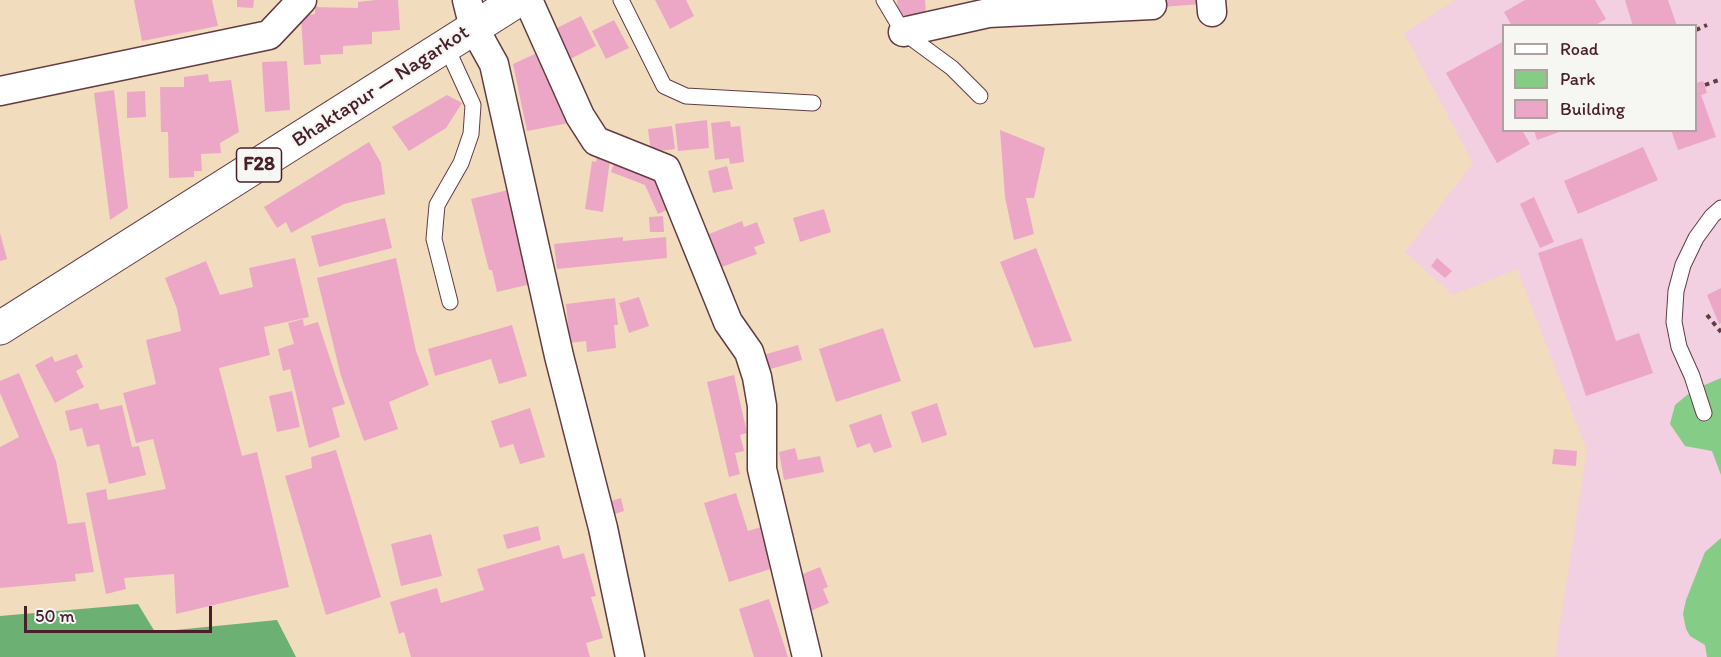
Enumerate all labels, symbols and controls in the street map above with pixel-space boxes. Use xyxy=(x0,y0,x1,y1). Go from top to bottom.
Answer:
street label: Bhaktapur — Nagarkot xyxy=(288,20,474,154)
legend xyxy=(1502,24,1697,132)
text: Road xyxy=(1560,38,1599,60)
text: Park xyxy=(1560,68,1595,90)
text: Building xyxy=(1560,98,1625,120)
road number: F28 xyxy=(236,148,282,182)
scale bar xyxy=(27,594,214,632)
text: 50 m xyxy=(35,605,75,627)

